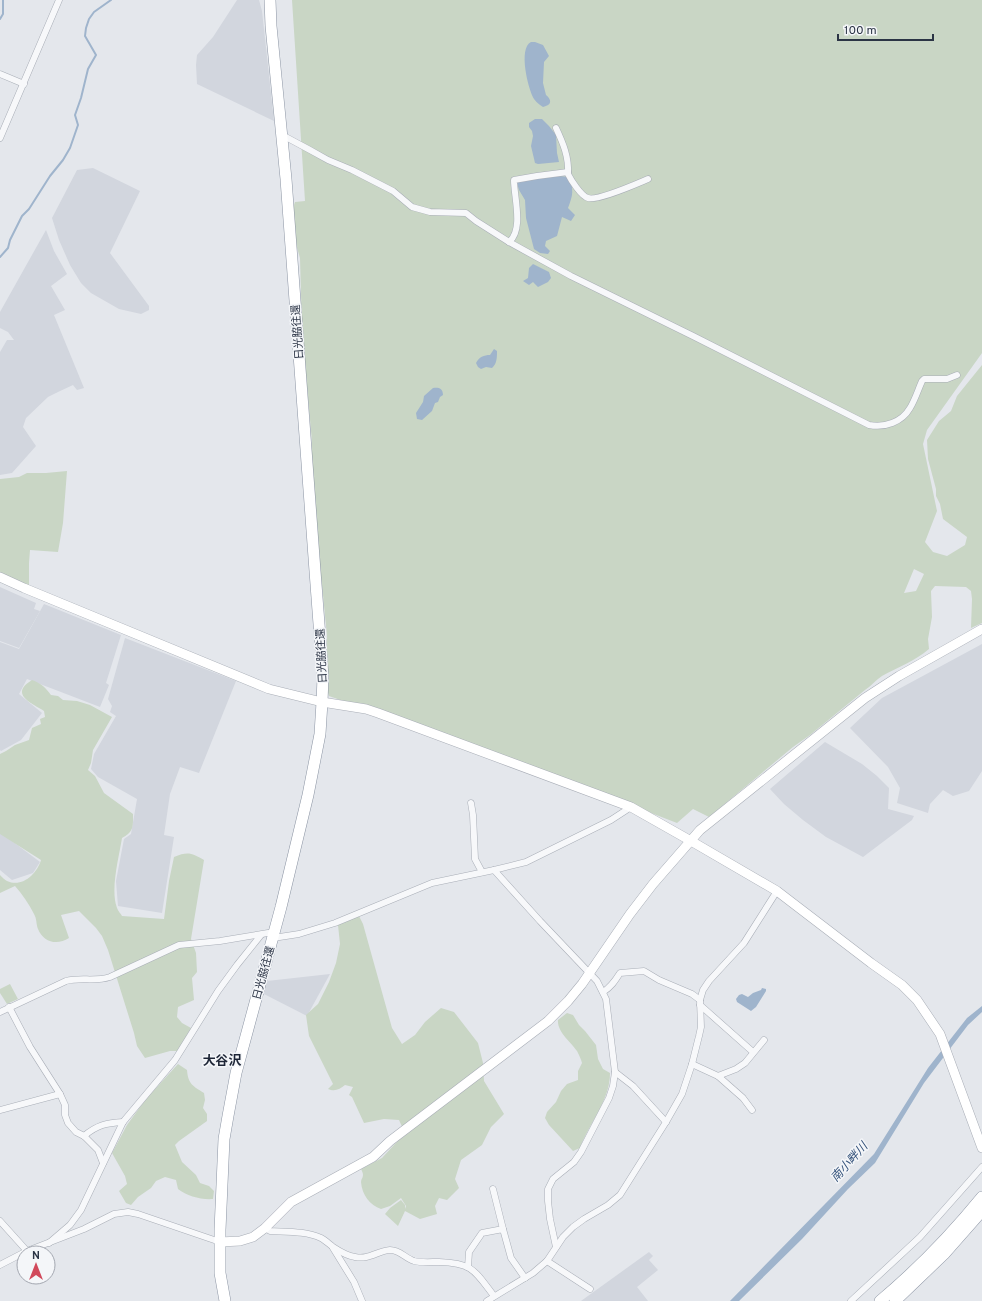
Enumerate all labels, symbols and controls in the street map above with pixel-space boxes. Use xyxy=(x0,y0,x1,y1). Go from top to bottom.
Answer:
scale bar xyxy=(838,16,933,42)
text: 100 m xyxy=(844,23,877,39)
street label: 日光脇往還 xyxy=(289,304,307,360)
street label: 日光脇往還 xyxy=(314,628,330,684)
street label: 日光脇往還 xyxy=(250,945,278,1002)
district label: 大谷沢 xyxy=(202,1053,242,1070)
water label: 南小畔川 xyxy=(828,1138,873,1186)
north arrow xyxy=(16,1245,56,1285)
text: N xyxy=(32,1249,40,1263)

